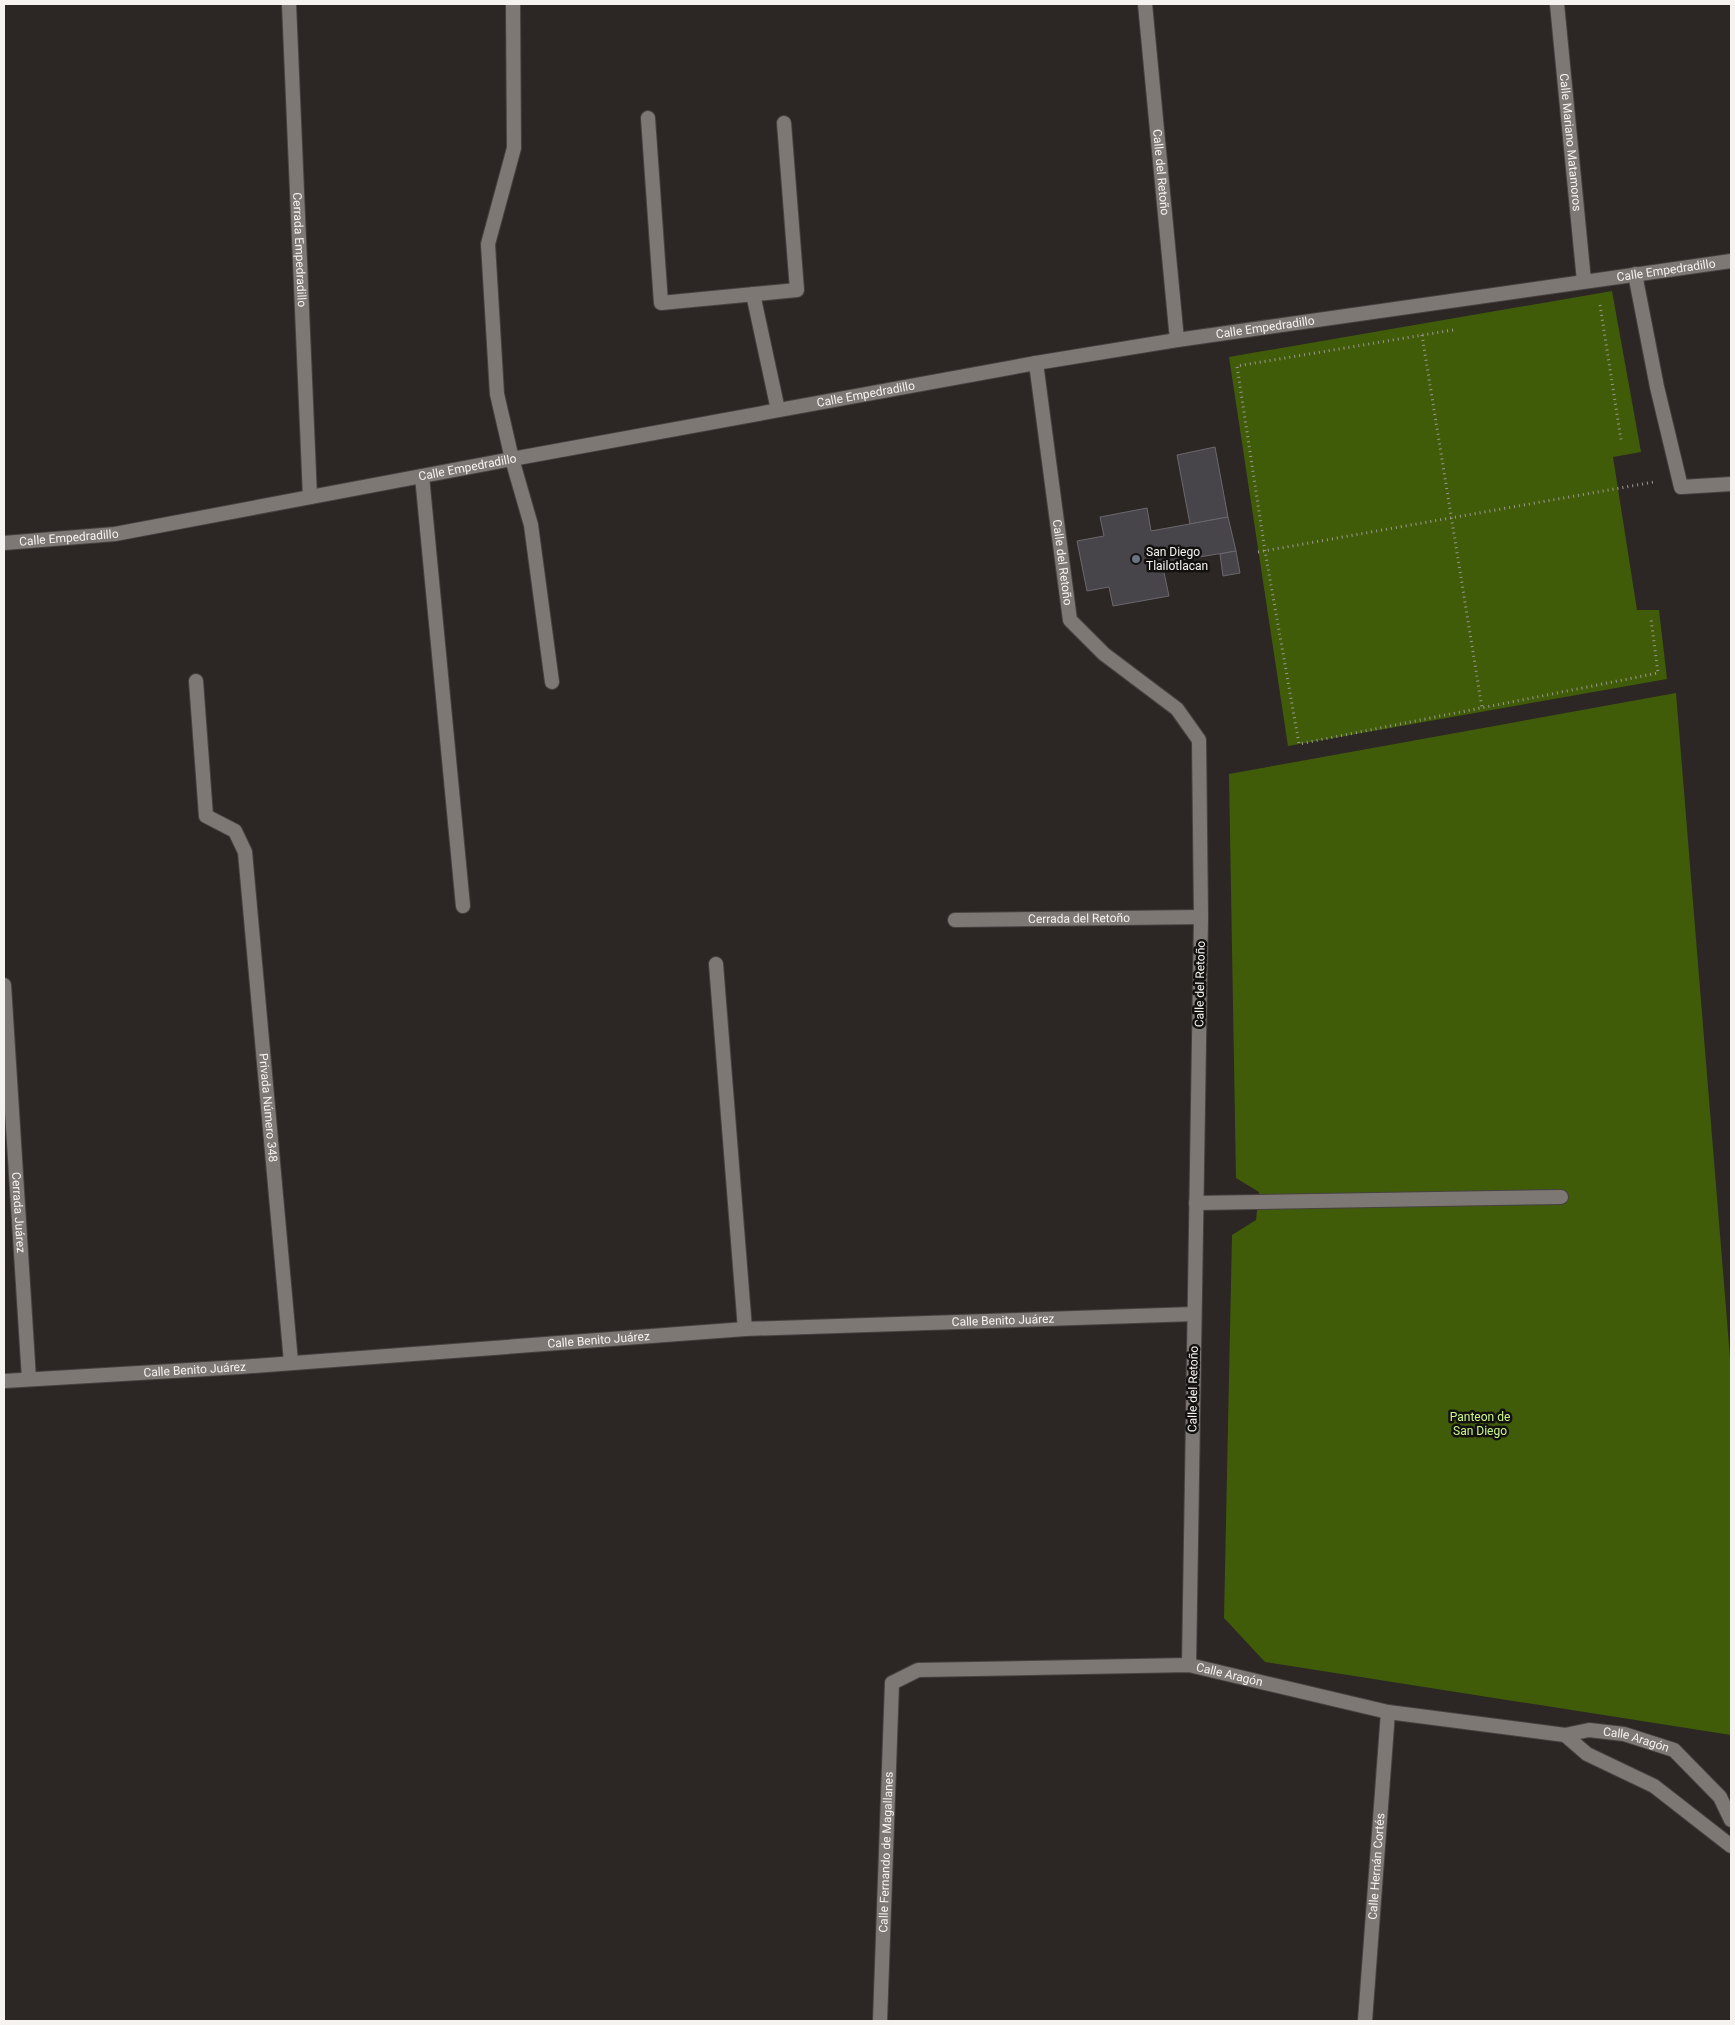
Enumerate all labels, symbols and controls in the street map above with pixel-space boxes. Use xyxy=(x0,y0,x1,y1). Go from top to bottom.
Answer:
street label: Calle Mariano Matamoros xyxy=(1557,73,1584,212)
street label: Calle del Retoño xyxy=(1150,129,1172,216)
street label: Cerrada Empedradillo xyxy=(290,192,309,308)
street label: Calle Empedradillo xyxy=(1616,256,1717,284)
street label: Calle Empedradillo xyxy=(1215,313,1316,341)
street label: Calle Empedradillo xyxy=(815,378,916,410)
street label: Calle Empedradillo xyxy=(417,451,518,484)
street label: Calle del Retoño xyxy=(1050,518,1075,606)
street label: Calle Empedradillo xyxy=(19,526,120,549)
place label: San Diego Tlailotlacan xyxy=(1146,545,1208,573)
marker: San Diego Tlailotlacan xyxy=(1130,553,1142,565)
street label: Cerrada del Retoño xyxy=(1028,911,1130,926)
street label: Calle del Retoño xyxy=(1192,941,1208,1027)
street label: Privada Número 348 xyxy=(256,1053,280,1163)
street label: Cerrada Juárez xyxy=(9,1172,28,1253)
street label: Calle Benito Juárez xyxy=(951,1312,1055,1329)
street label: Calle Benito Juárez xyxy=(547,1329,650,1351)
street label: Calle del Retoño xyxy=(1185,1346,1201,1432)
street label: Calle Benito Juárez xyxy=(143,1360,246,1380)
park label: Panteon de San Diego xyxy=(1450,1410,1510,1438)
street label: Calle Aragón xyxy=(1195,1660,1264,1689)
street label: Calle Aragón xyxy=(1602,1725,1671,1755)
street label: Calle Fernando de Magallanes xyxy=(876,1771,896,1933)
street label: Calle Hernán Cortés xyxy=(1366,1813,1387,1920)

